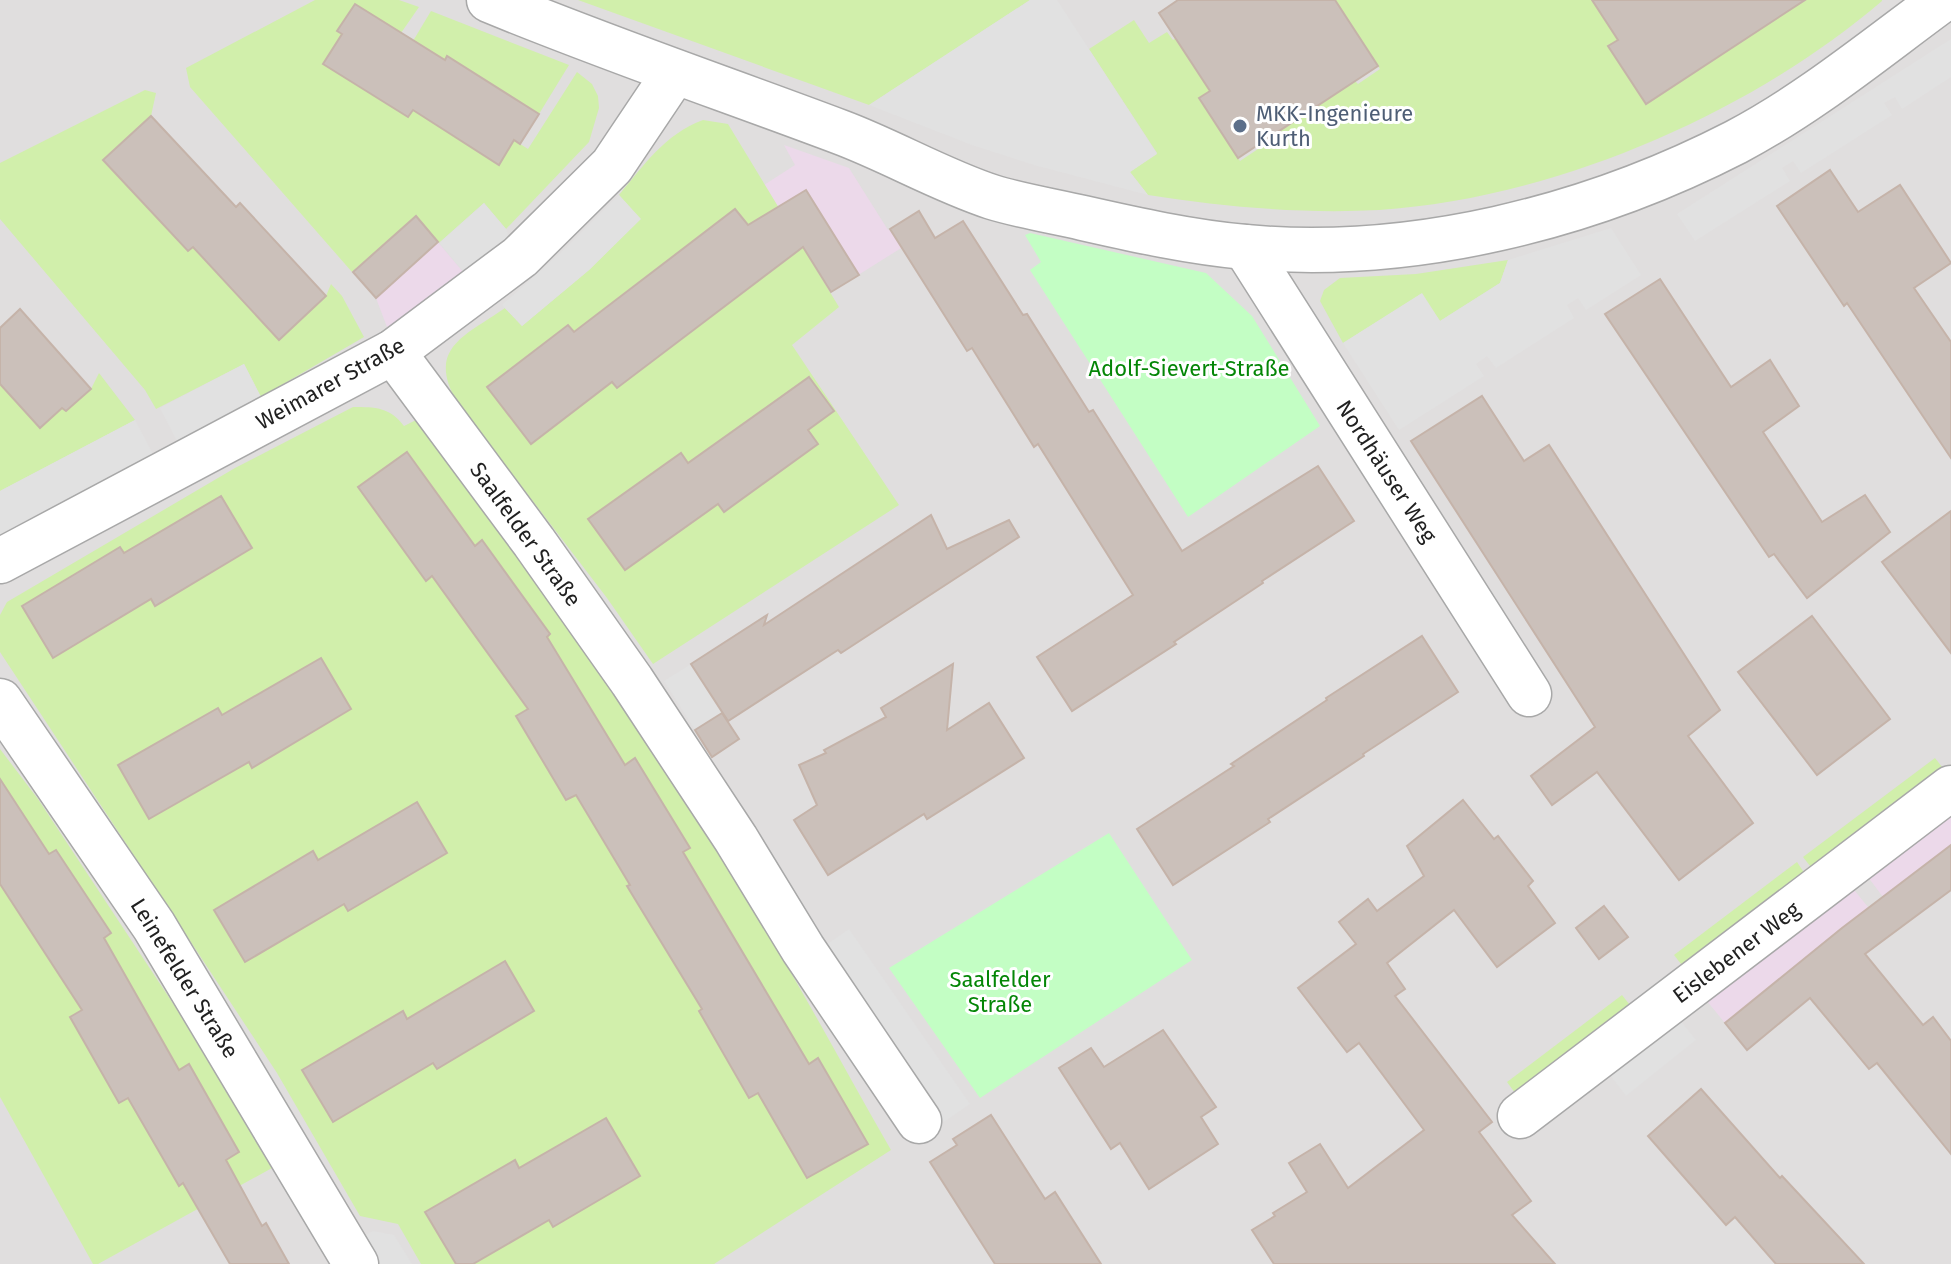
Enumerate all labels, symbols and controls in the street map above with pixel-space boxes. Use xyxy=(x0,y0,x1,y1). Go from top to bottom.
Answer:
place label: MKK-Ingenieure Kurth xyxy=(1256,100,1413,152)
marker: MKK-Ingenieure Kurth xyxy=(1231,117,1249,135)
street label: Weimarer Straße xyxy=(251,331,409,435)
park label: Adolf-Sievert-Straße xyxy=(1089,355,1290,382)
street label: Nordhäuser Weg xyxy=(1330,395,1443,548)
street label: Saalfelder Straße xyxy=(464,457,587,612)
street label: Leinefelder Straße xyxy=(125,893,245,1063)
street label: Eislebener Weg xyxy=(1667,895,1806,1009)
park label: Saalfelder Straße xyxy=(949,966,1051,1018)

